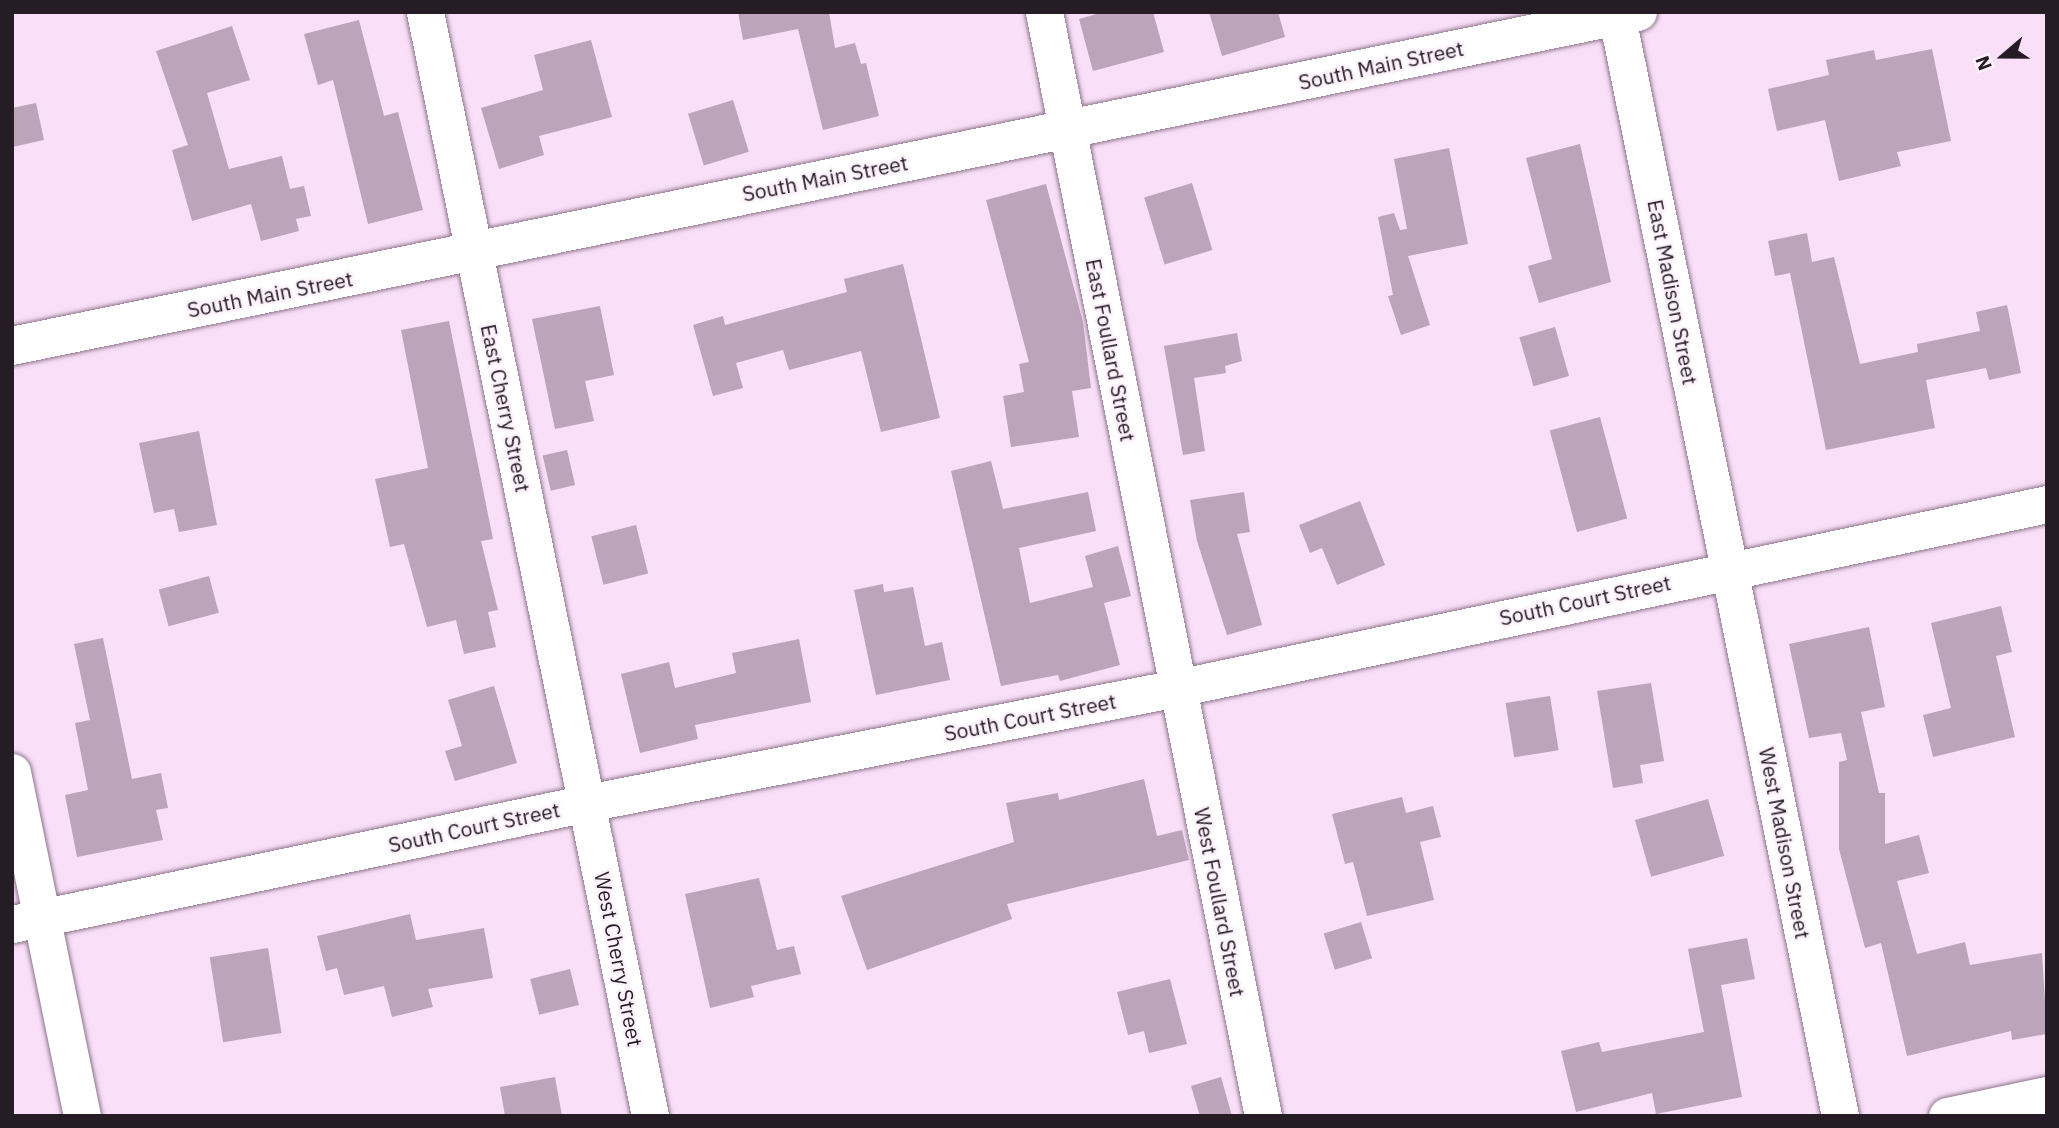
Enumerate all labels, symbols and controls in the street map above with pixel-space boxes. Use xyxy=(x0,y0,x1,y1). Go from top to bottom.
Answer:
north arrow xyxy=(1968,21,2038,91)
street label: South Main Street xyxy=(1296,35,1466,95)
text: N xyxy=(1970,53,1997,74)
street label: South Main Street xyxy=(740,150,910,206)
street label: East Madison Street xyxy=(1643,197,1703,387)
street label: East Foullard Street xyxy=(1081,256,1141,444)
street label: South Main Street xyxy=(185,266,355,322)
street label: East Cherry Street xyxy=(476,322,536,494)
street label: South Court Street xyxy=(1497,570,1673,630)
street label: South Court Street xyxy=(942,688,1118,746)
street label: West Madison Street xyxy=(1754,745,1816,941)
street label: South Court Street xyxy=(386,797,562,857)
street label: West Foullard Street xyxy=(1189,805,1251,999)
street label: West Cherry Street xyxy=(590,869,648,1049)

